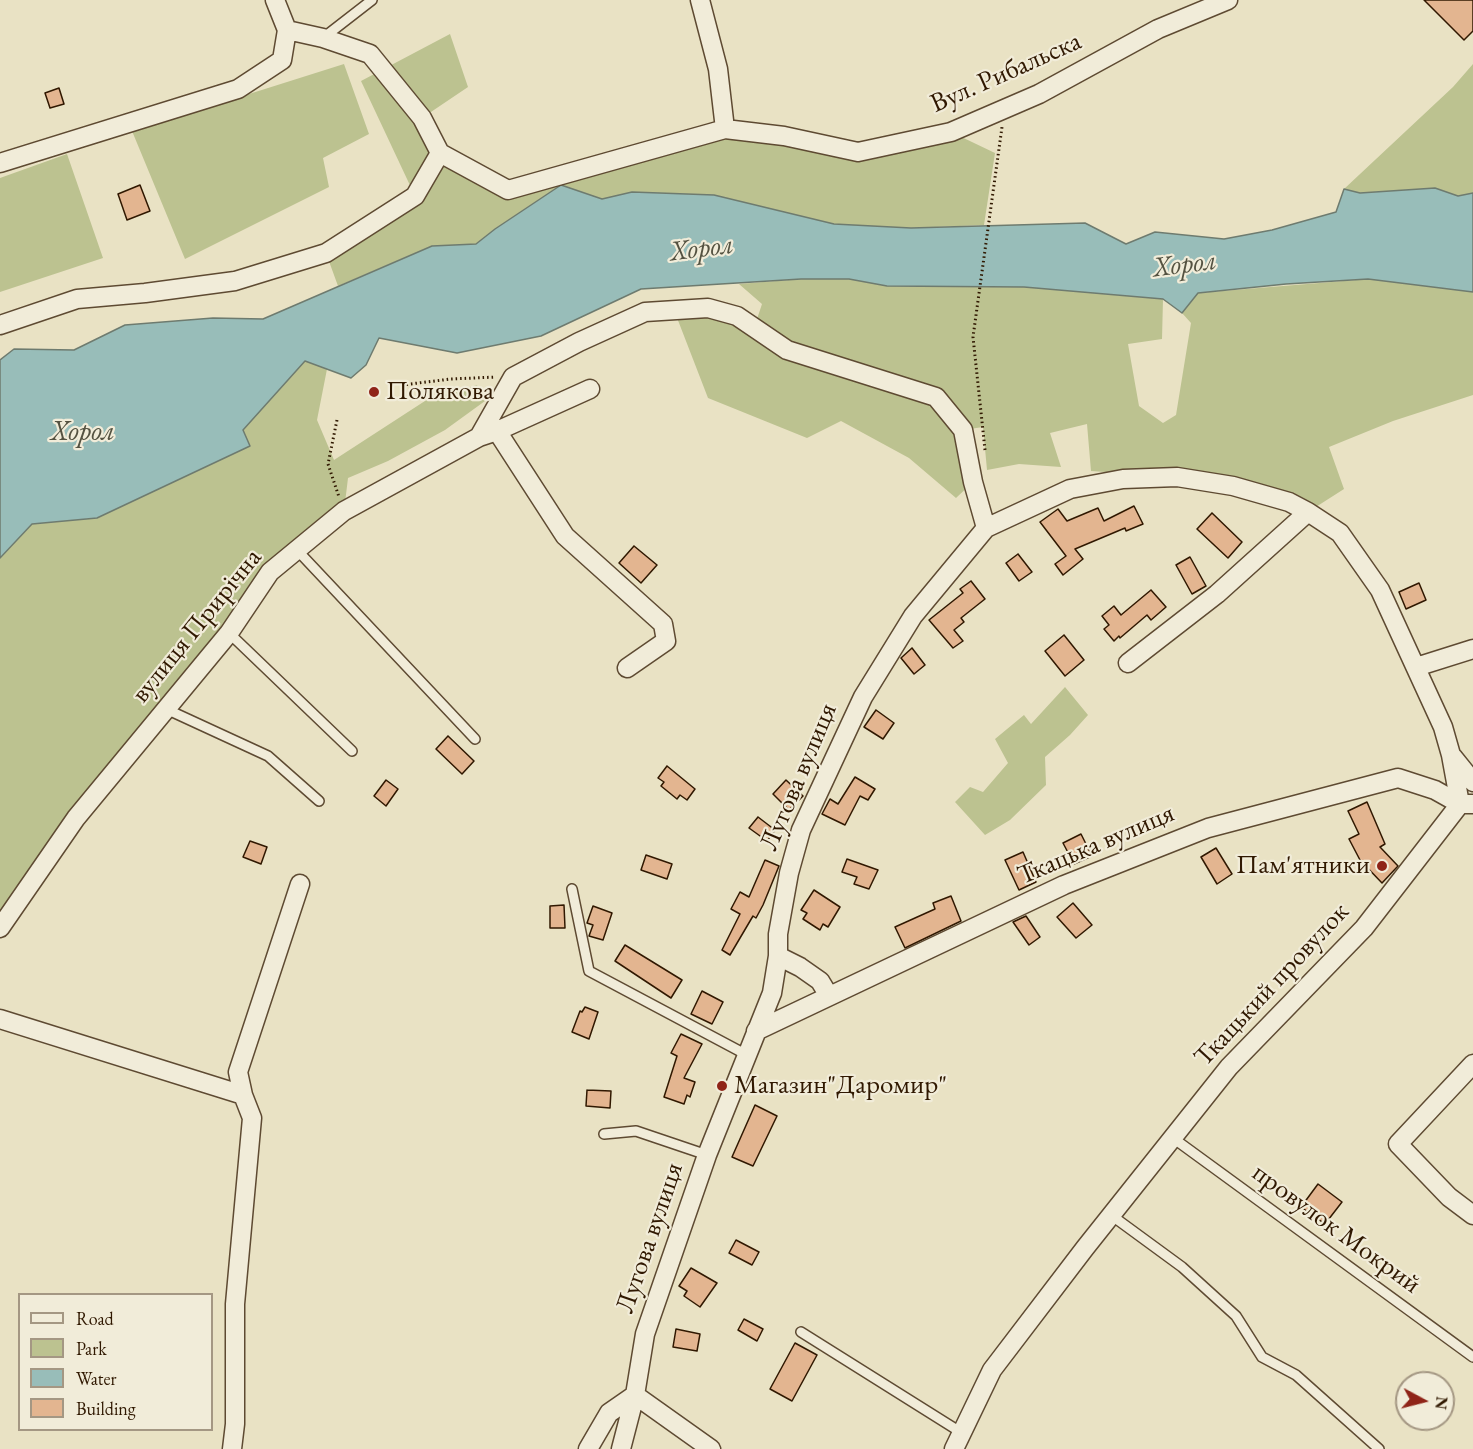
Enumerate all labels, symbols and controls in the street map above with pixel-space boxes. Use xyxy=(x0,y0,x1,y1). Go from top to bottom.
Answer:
street label: Вул. Рибальска xyxy=(926,25,1086,121)
water label: Хорол xyxy=(668,228,736,270)
water label: Хорол xyxy=(1151,244,1219,286)
place label: Полякова xyxy=(386,376,494,408)
marker: Полякова xyxy=(367,385,381,399)
water label: Хорол xyxy=(51,415,115,449)
street label: вулиця Прирічна xyxy=(125,542,269,710)
street label: Лугова вулиця xyxy=(753,698,845,856)
street label: Ткацька вулиця xyxy=(1013,797,1179,893)
place label: Пам'ятники xyxy=(1236,850,1370,882)
marker: Пам'ятники xyxy=(1375,859,1389,873)
street label: Ткацький провулок xyxy=(1188,896,1356,1074)
place label: Магазин"Даромир" xyxy=(734,1070,947,1102)
marker: Магазин"Даромир" xyxy=(715,1079,729,1093)
street label: провулок Мокрий xyxy=(1245,1157,1427,1301)
street label: Лугова вулиця xyxy=(609,1159,691,1317)
legend xyxy=(18,1293,213,1431)
text: Road xyxy=(76,1307,114,1330)
text: Park xyxy=(76,1337,107,1360)
text: Water xyxy=(76,1367,117,1390)
north arrow xyxy=(1395,1371,1455,1431)
text: N xyxy=(1430,1395,1453,1411)
text: Building xyxy=(76,1397,136,1420)

